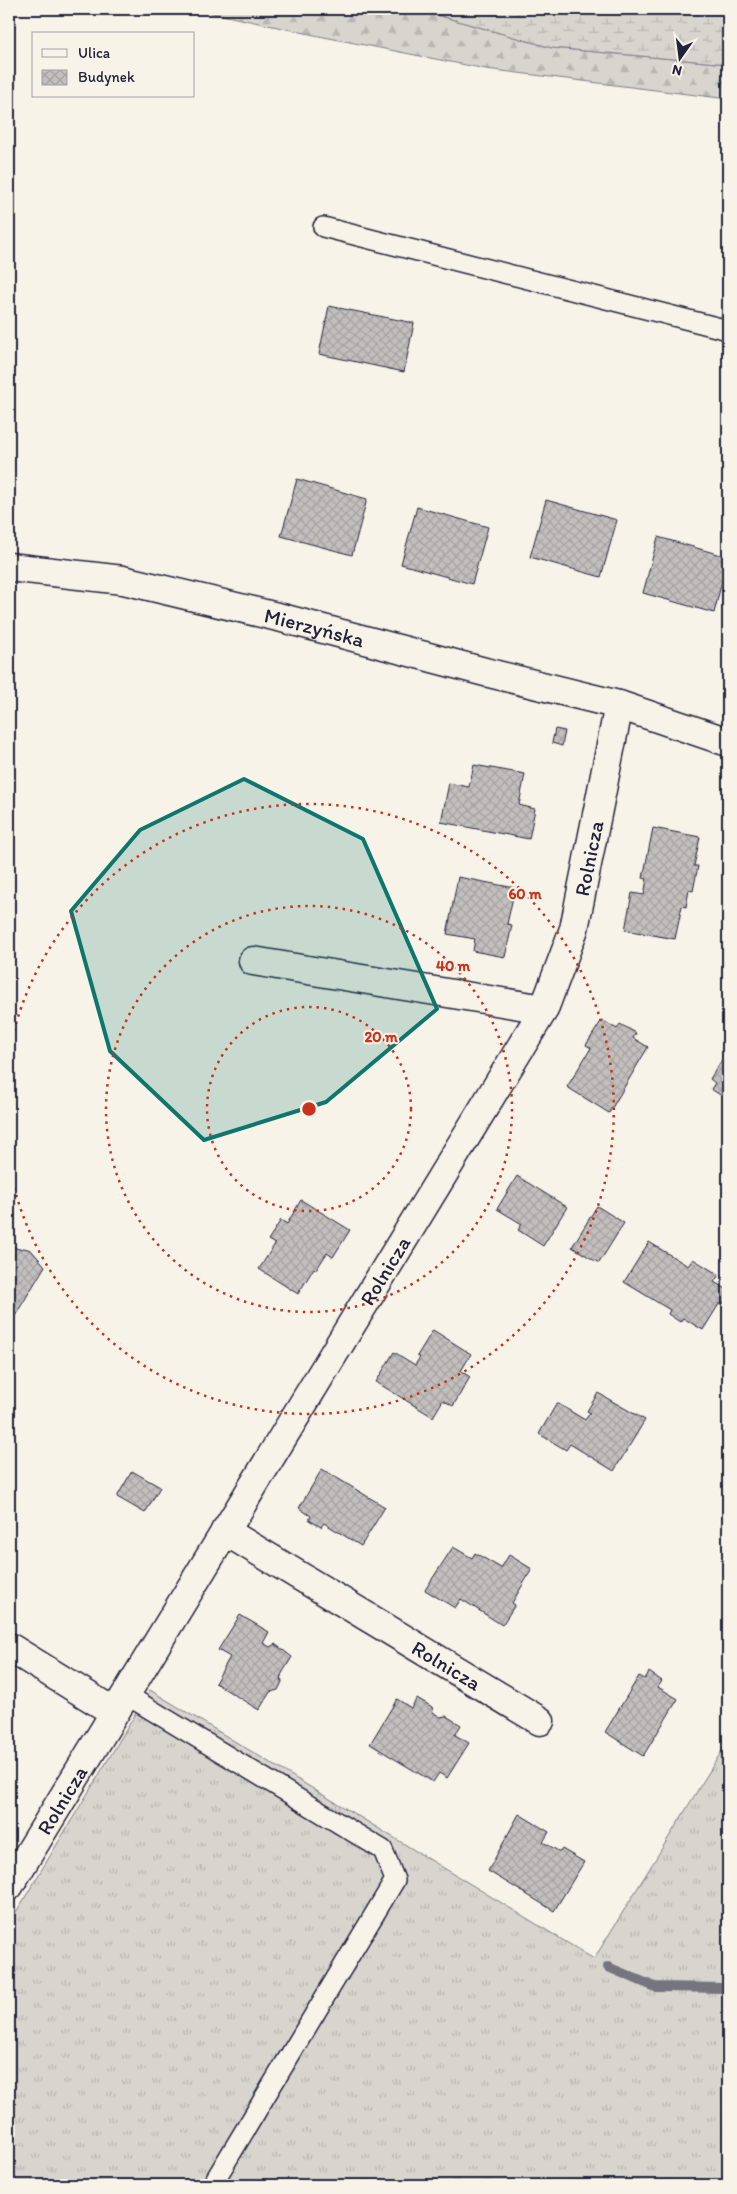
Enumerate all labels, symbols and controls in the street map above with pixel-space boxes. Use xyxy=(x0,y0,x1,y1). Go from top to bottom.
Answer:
legend xyxy=(32,32,195,98)
north arrow xyxy=(654,32,704,82)
text: Ulica xyxy=(78,44,111,62)
text: N xyxy=(670,61,684,80)
text: Budynek xyxy=(78,68,135,86)
street label: Mierzyńska xyxy=(262,602,368,652)
street label: Rolnicza xyxy=(568,818,608,898)
text: 60 m xyxy=(508,885,542,903)
text: 40 m xyxy=(436,957,471,975)
text: 20 m xyxy=(364,1028,398,1046)
centre of rings xyxy=(300,1100,318,1118)
street label: Rolnicza xyxy=(354,1231,415,1310)
street label: Rolnicza xyxy=(408,1634,486,1695)
street label: Rolnicza xyxy=(31,1761,92,1839)

